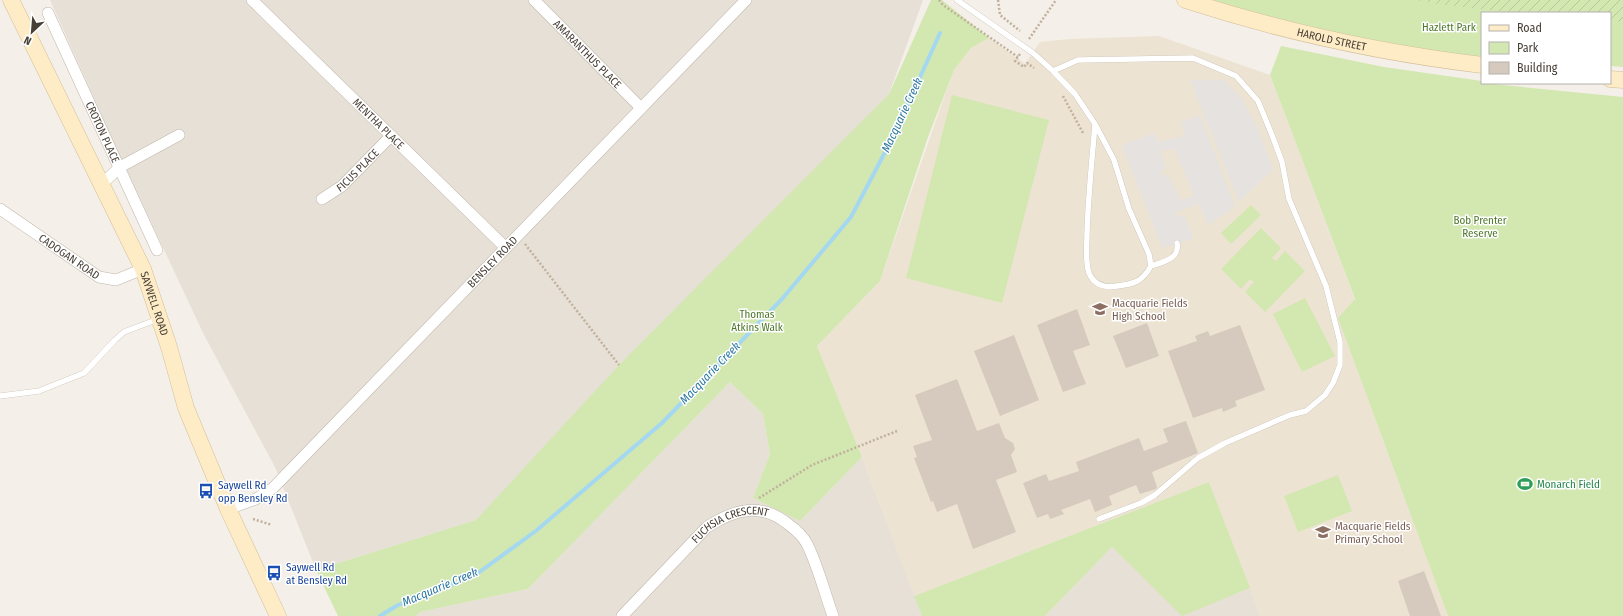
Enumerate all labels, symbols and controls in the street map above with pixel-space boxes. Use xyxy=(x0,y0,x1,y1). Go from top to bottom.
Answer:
north arrow xyxy=(12,12,52,52)
legend xyxy=(1481,12,1611,84)
street label: AMARANTHUS PLACE xyxy=(551,17,624,91)
park label: Hazlett Park xyxy=(1422,21,1477,34)
text: Road xyxy=(1517,21,1542,35)
street label: HAROLD STREET xyxy=(1296,25,1369,53)
text: N xyxy=(22,33,34,48)
text: Park xyxy=(1517,41,1539,55)
text: Building xyxy=(1517,61,1558,75)
water label: Macquarie Creek xyxy=(879,75,925,155)
street label: MENTHA PLACE xyxy=(350,96,407,152)
street label: CROTON PLACE xyxy=(83,99,122,165)
street label: FICUS PLACE xyxy=(334,146,381,194)
park label: Bob Prenter Reserve xyxy=(1453,214,1507,240)
street label: CADOGAN ROAD xyxy=(36,231,102,282)
street label: BENSLEY ROAD xyxy=(464,233,520,290)
street label: SAYWELL ROAD xyxy=(138,270,171,337)
place label: Macquarie Fields High School xyxy=(1112,297,1188,323)
school or university icon: Macquarie Fields High School xyxy=(1091,300,1109,318)
park label: Thomas Atkins Walk xyxy=(731,308,784,334)
water label: Macquarie Creek xyxy=(677,339,743,407)
sports icon: Monarch Field xyxy=(1516,475,1534,493)
place label: Monarch Field xyxy=(1537,478,1600,491)
place label: Saywell Rd opp Bensley Rd xyxy=(218,479,287,505)
bus stop icon: Saywell Rd opp Bensley Rd xyxy=(197,482,215,500)
street label: FUCHSIA CRESCENT xyxy=(689,504,771,546)
place label: Macquarie Fields Primary School xyxy=(1335,520,1411,546)
school or university icon: Macquarie Fields Primary School xyxy=(1314,523,1332,541)
place label: Saywell Rd at Bensley Rd xyxy=(286,561,347,587)
bus stop icon: Saywell Rd at Bensley Rd xyxy=(265,564,283,582)
water label: Macquarie Creek xyxy=(400,565,480,609)

